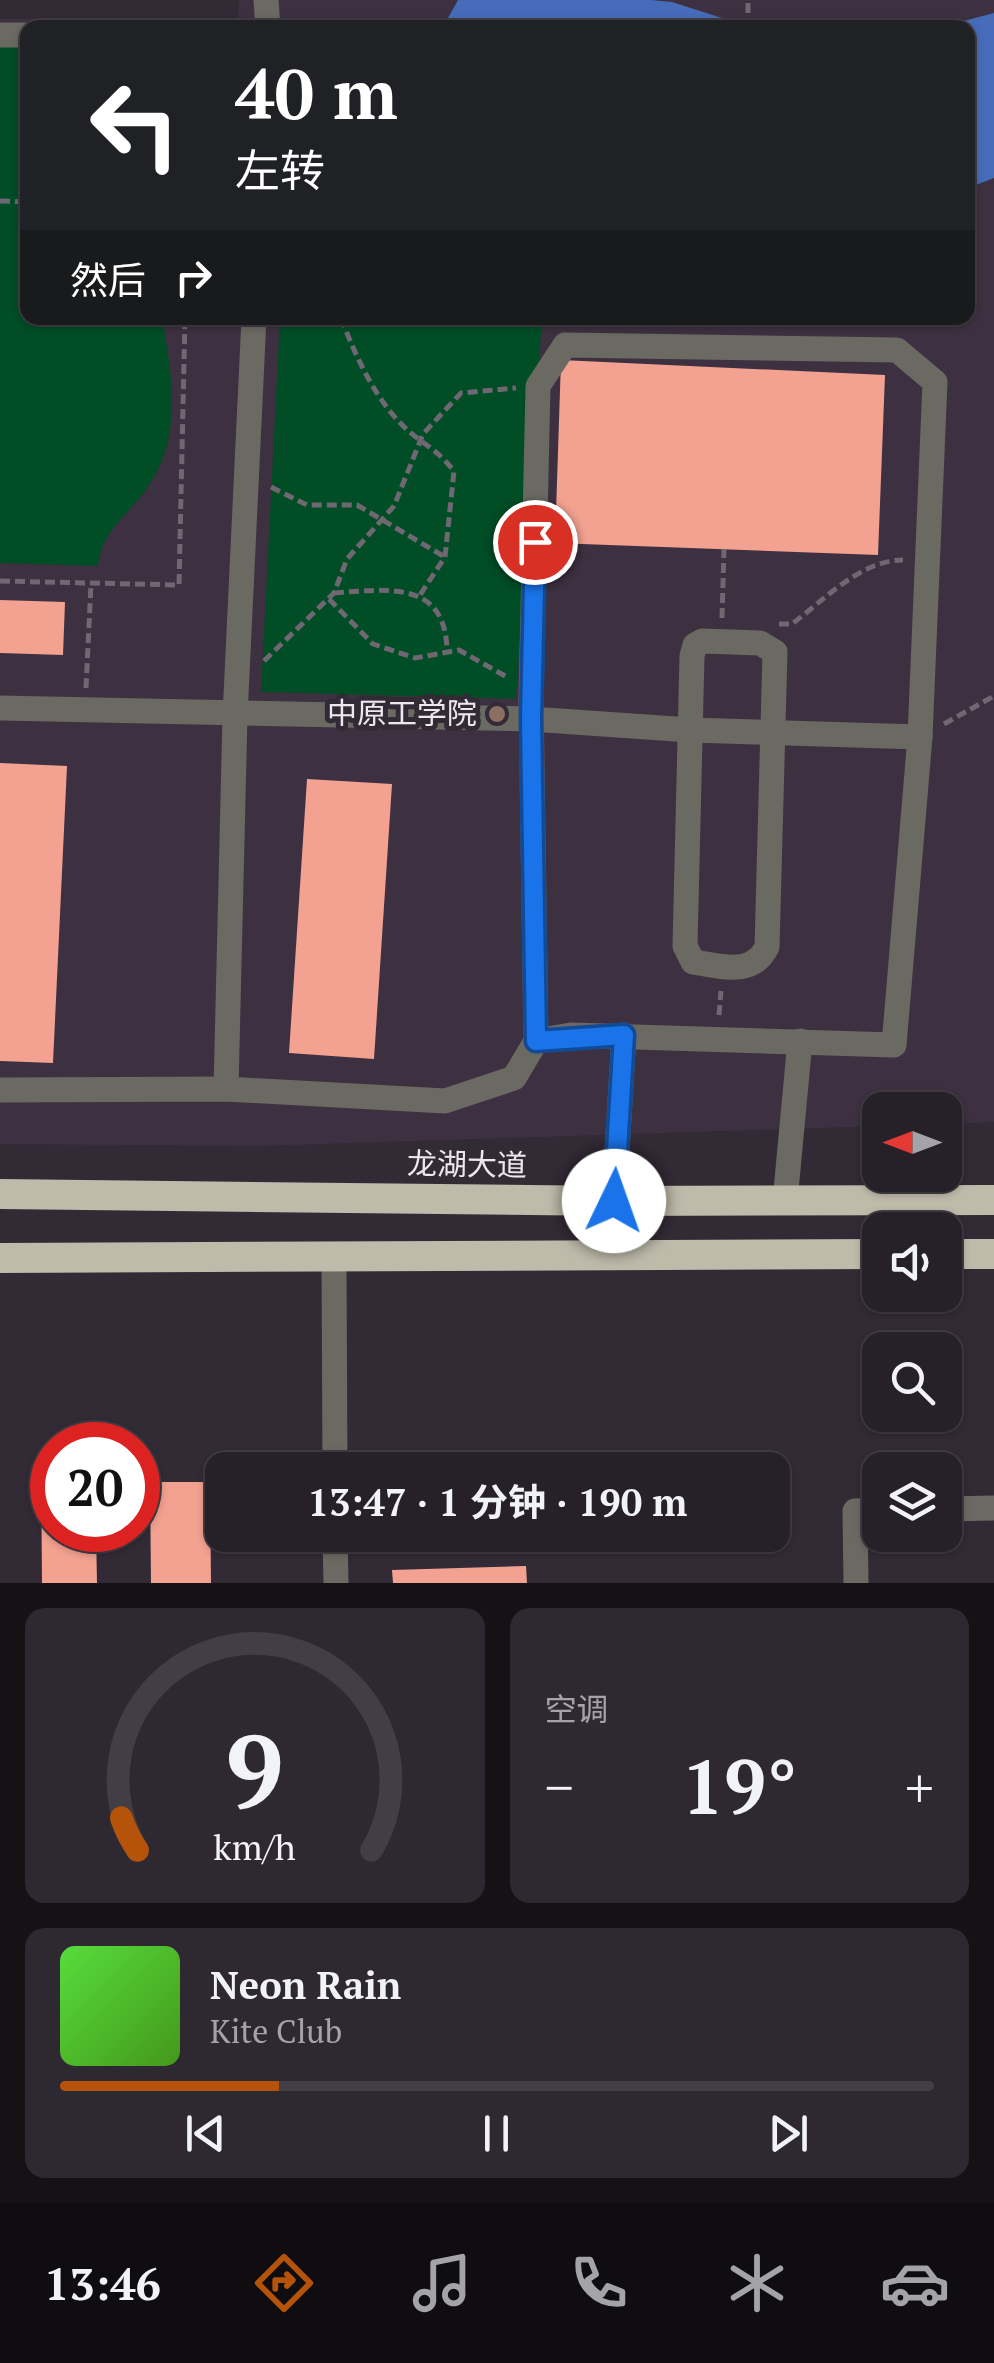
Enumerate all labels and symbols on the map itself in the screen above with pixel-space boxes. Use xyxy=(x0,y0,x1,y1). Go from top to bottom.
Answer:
pin xyxy=(493,500,578,585)
place label: 中原工学院 xyxy=(327,693,477,733)
marker: 中原工学院 xyxy=(486,703,508,725)
north arrow xyxy=(862,1092,962,1192)
street label: 龙湖大道 xyxy=(407,1143,527,1185)
position arrow xyxy=(562,1149,666,1253)
speed limit sign: 20 xyxy=(30,1422,160,1552)

